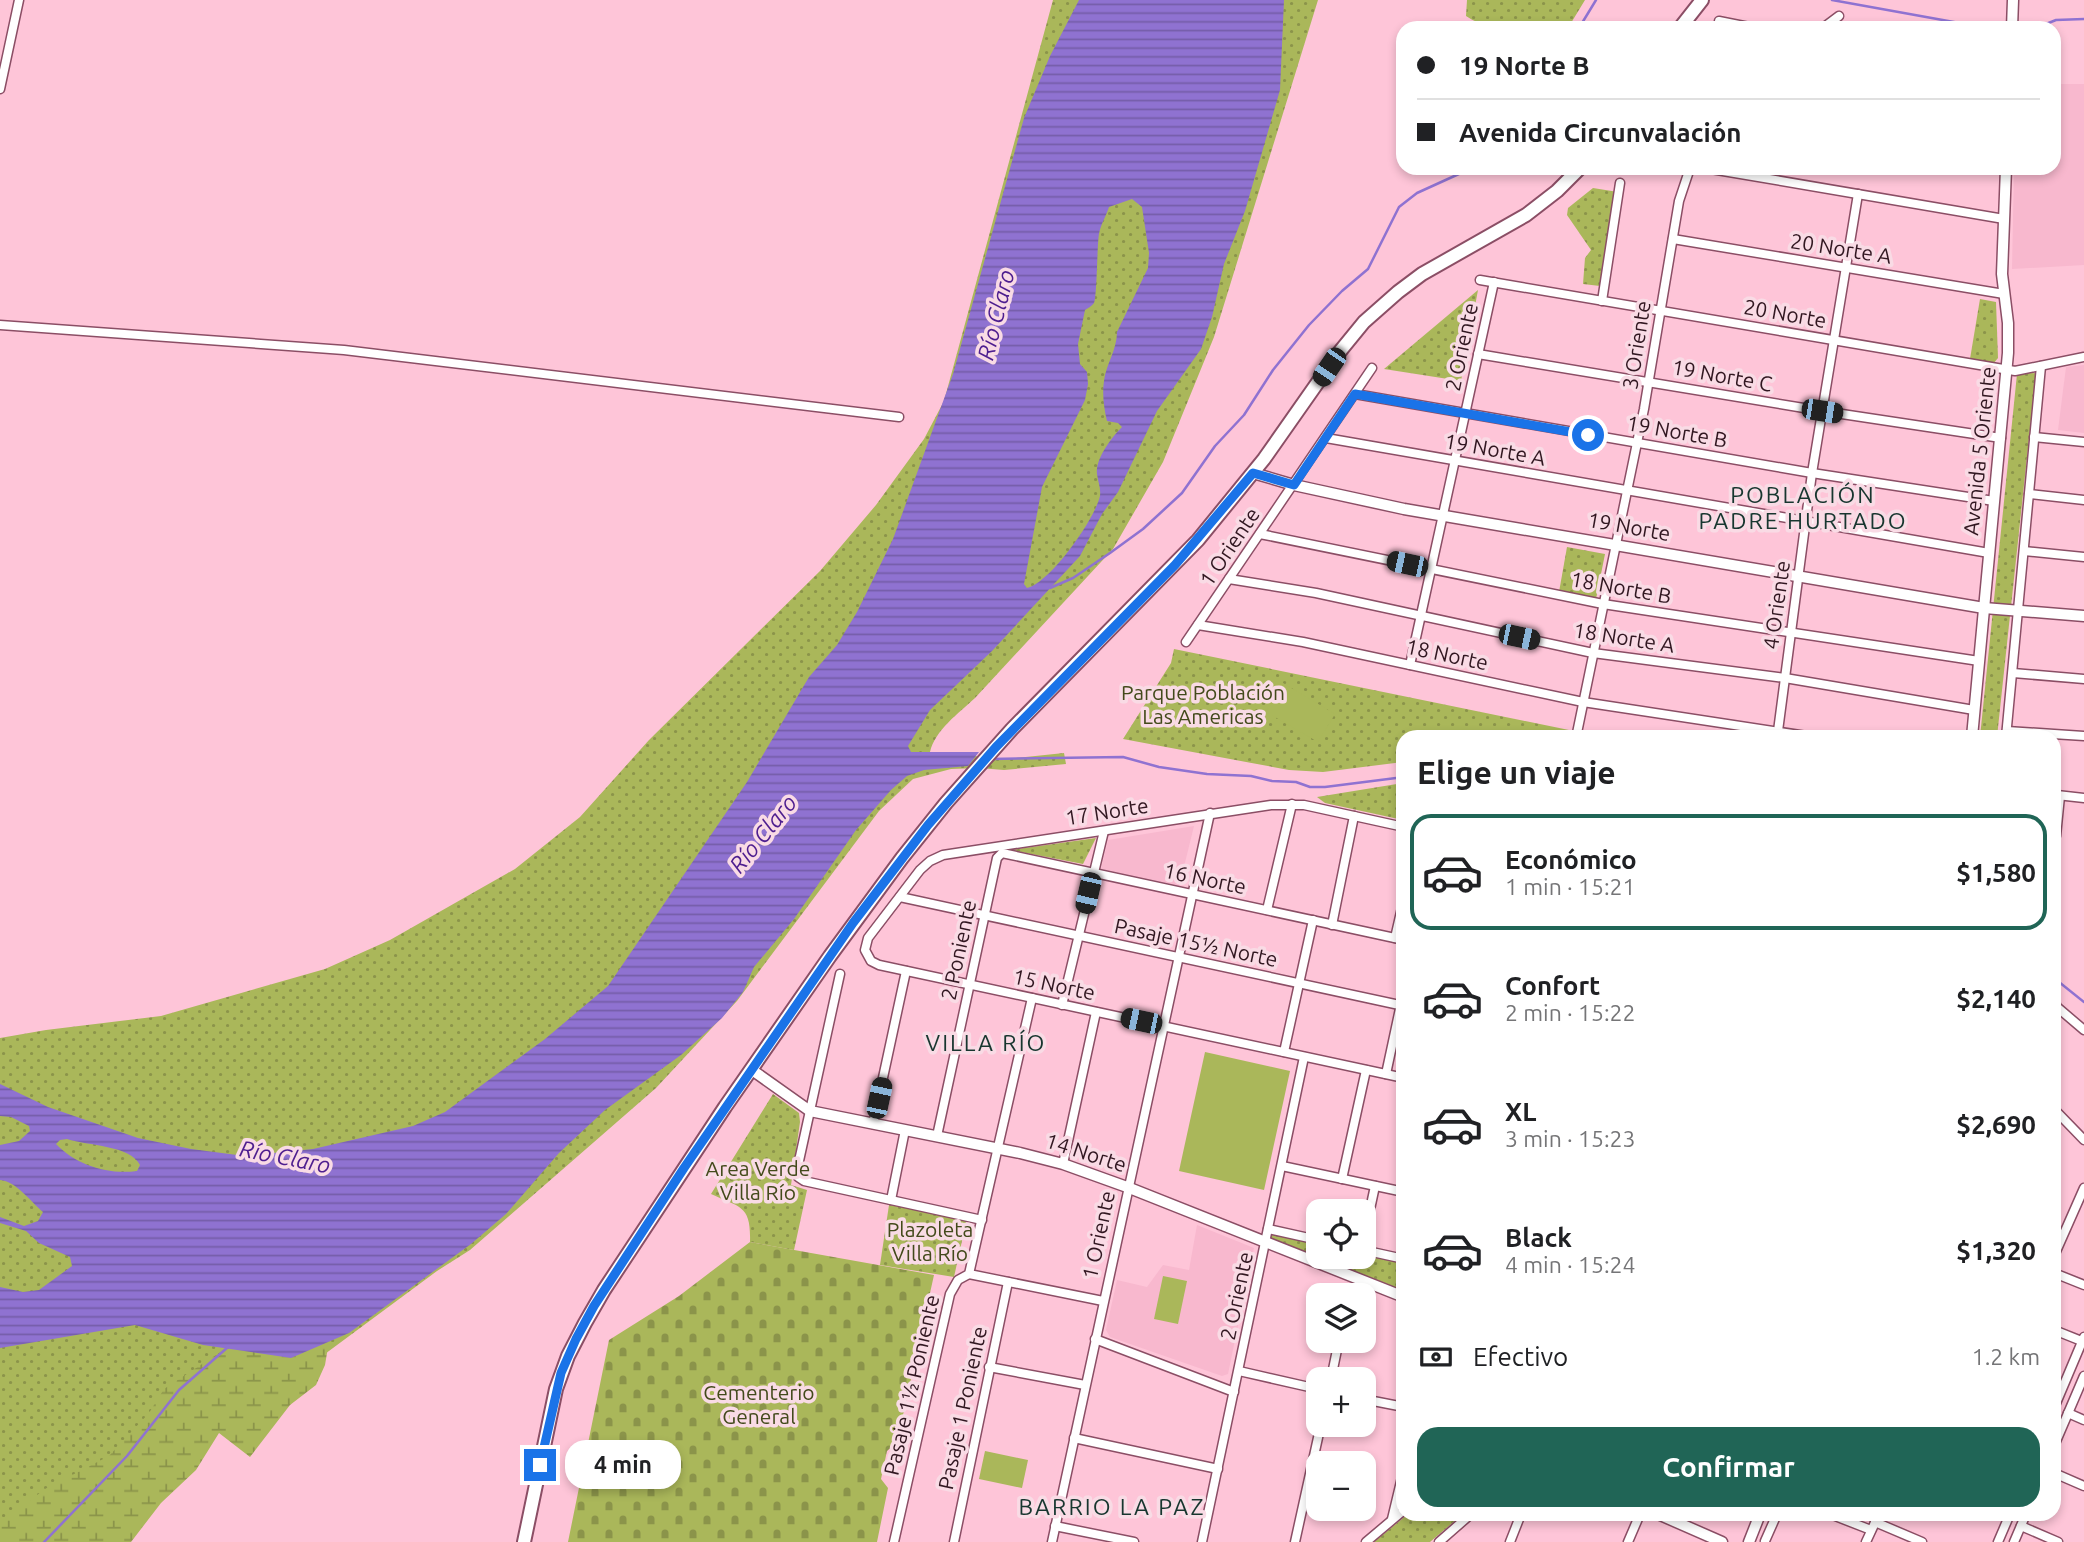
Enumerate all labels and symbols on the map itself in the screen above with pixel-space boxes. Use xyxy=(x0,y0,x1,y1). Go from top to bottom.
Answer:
street label: 20 Norte A xyxy=(1789,228,1894,268)
water label: Río Claro xyxy=(972,267,1019,362)
street label: 20 Norte xyxy=(1742,294,1828,332)
street label: 3 Oriente xyxy=(1617,299,1655,391)
street label: 2 Oriente xyxy=(1440,301,1482,393)
car xyxy=(1309,344,1350,390)
street label: 19 Norte C xyxy=(1670,354,1774,396)
street label: Avenida 5 Oriente xyxy=(1958,365,2000,536)
car xyxy=(1800,397,1845,425)
street label: 19 Norte B xyxy=(1625,410,1729,452)
route start xyxy=(1572,419,1604,451)
street label: 19 Norte A xyxy=(1443,428,1548,470)
district label: POBLACIÓN PADRE HURTADO xyxy=(1698,481,1908,533)
street label: 1 Oriente xyxy=(1194,503,1264,590)
street label: 19 Norte xyxy=(1586,507,1672,545)
car xyxy=(1385,549,1430,579)
street label: 4 Oriente xyxy=(1758,559,1794,651)
street label: 18 Norte B xyxy=(1569,566,1673,608)
street label: 18 Norte A xyxy=(1572,617,1677,657)
car xyxy=(1497,622,1542,652)
street label: 18 Norte xyxy=(1404,634,1491,674)
park label: Parque Población Las Americas xyxy=(1121,680,1285,728)
water label: Río Claro xyxy=(724,790,801,877)
street label: 17 Norte xyxy=(1064,793,1150,829)
street label: 16 Norte xyxy=(1162,858,1249,898)
car xyxy=(1074,870,1103,916)
street label: 2 Poniente xyxy=(936,898,980,1002)
street label: Pasaje 15½ Norte xyxy=(1112,913,1280,971)
street label: 15 Norte xyxy=(1011,964,1098,1004)
car xyxy=(1119,1006,1164,1036)
district label: VILLA RÍO xyxy=(926,1029,1046,1055)
car xyxy=(865,1075,894,1121)
street label: 14 Norte xyxy=(1043,1128,1130,1176)
water label: Río Claro xyxy=(238,1135,332,1178)
park label: Area Verde Villa Río xyxy=(706,1156,810,1204)
street label: 1 Oriente xyxy=(1077,1189,1119,1281)
park label: Plazoleta Villa Río xyxy=(887,1217,973,1265)
street label: 2 Oriente xyxy=(1215,1250,1257,1342)
street label: Pasaje 1½ Poniente xyxy=(879,1292,943,1477)
street label: Pasaje 1 Poniente xyxy=(933,1324,991,1492)
park label: Cementerio General xyxy=(703,1380,815,1428)
callout: 4 min xyxy=(564,1440,680,1490)
route end xyxy=(524,1449,556,1481)
district label: BARRIO LA PAZ xyxy=(1019,1494,1205,1519)

